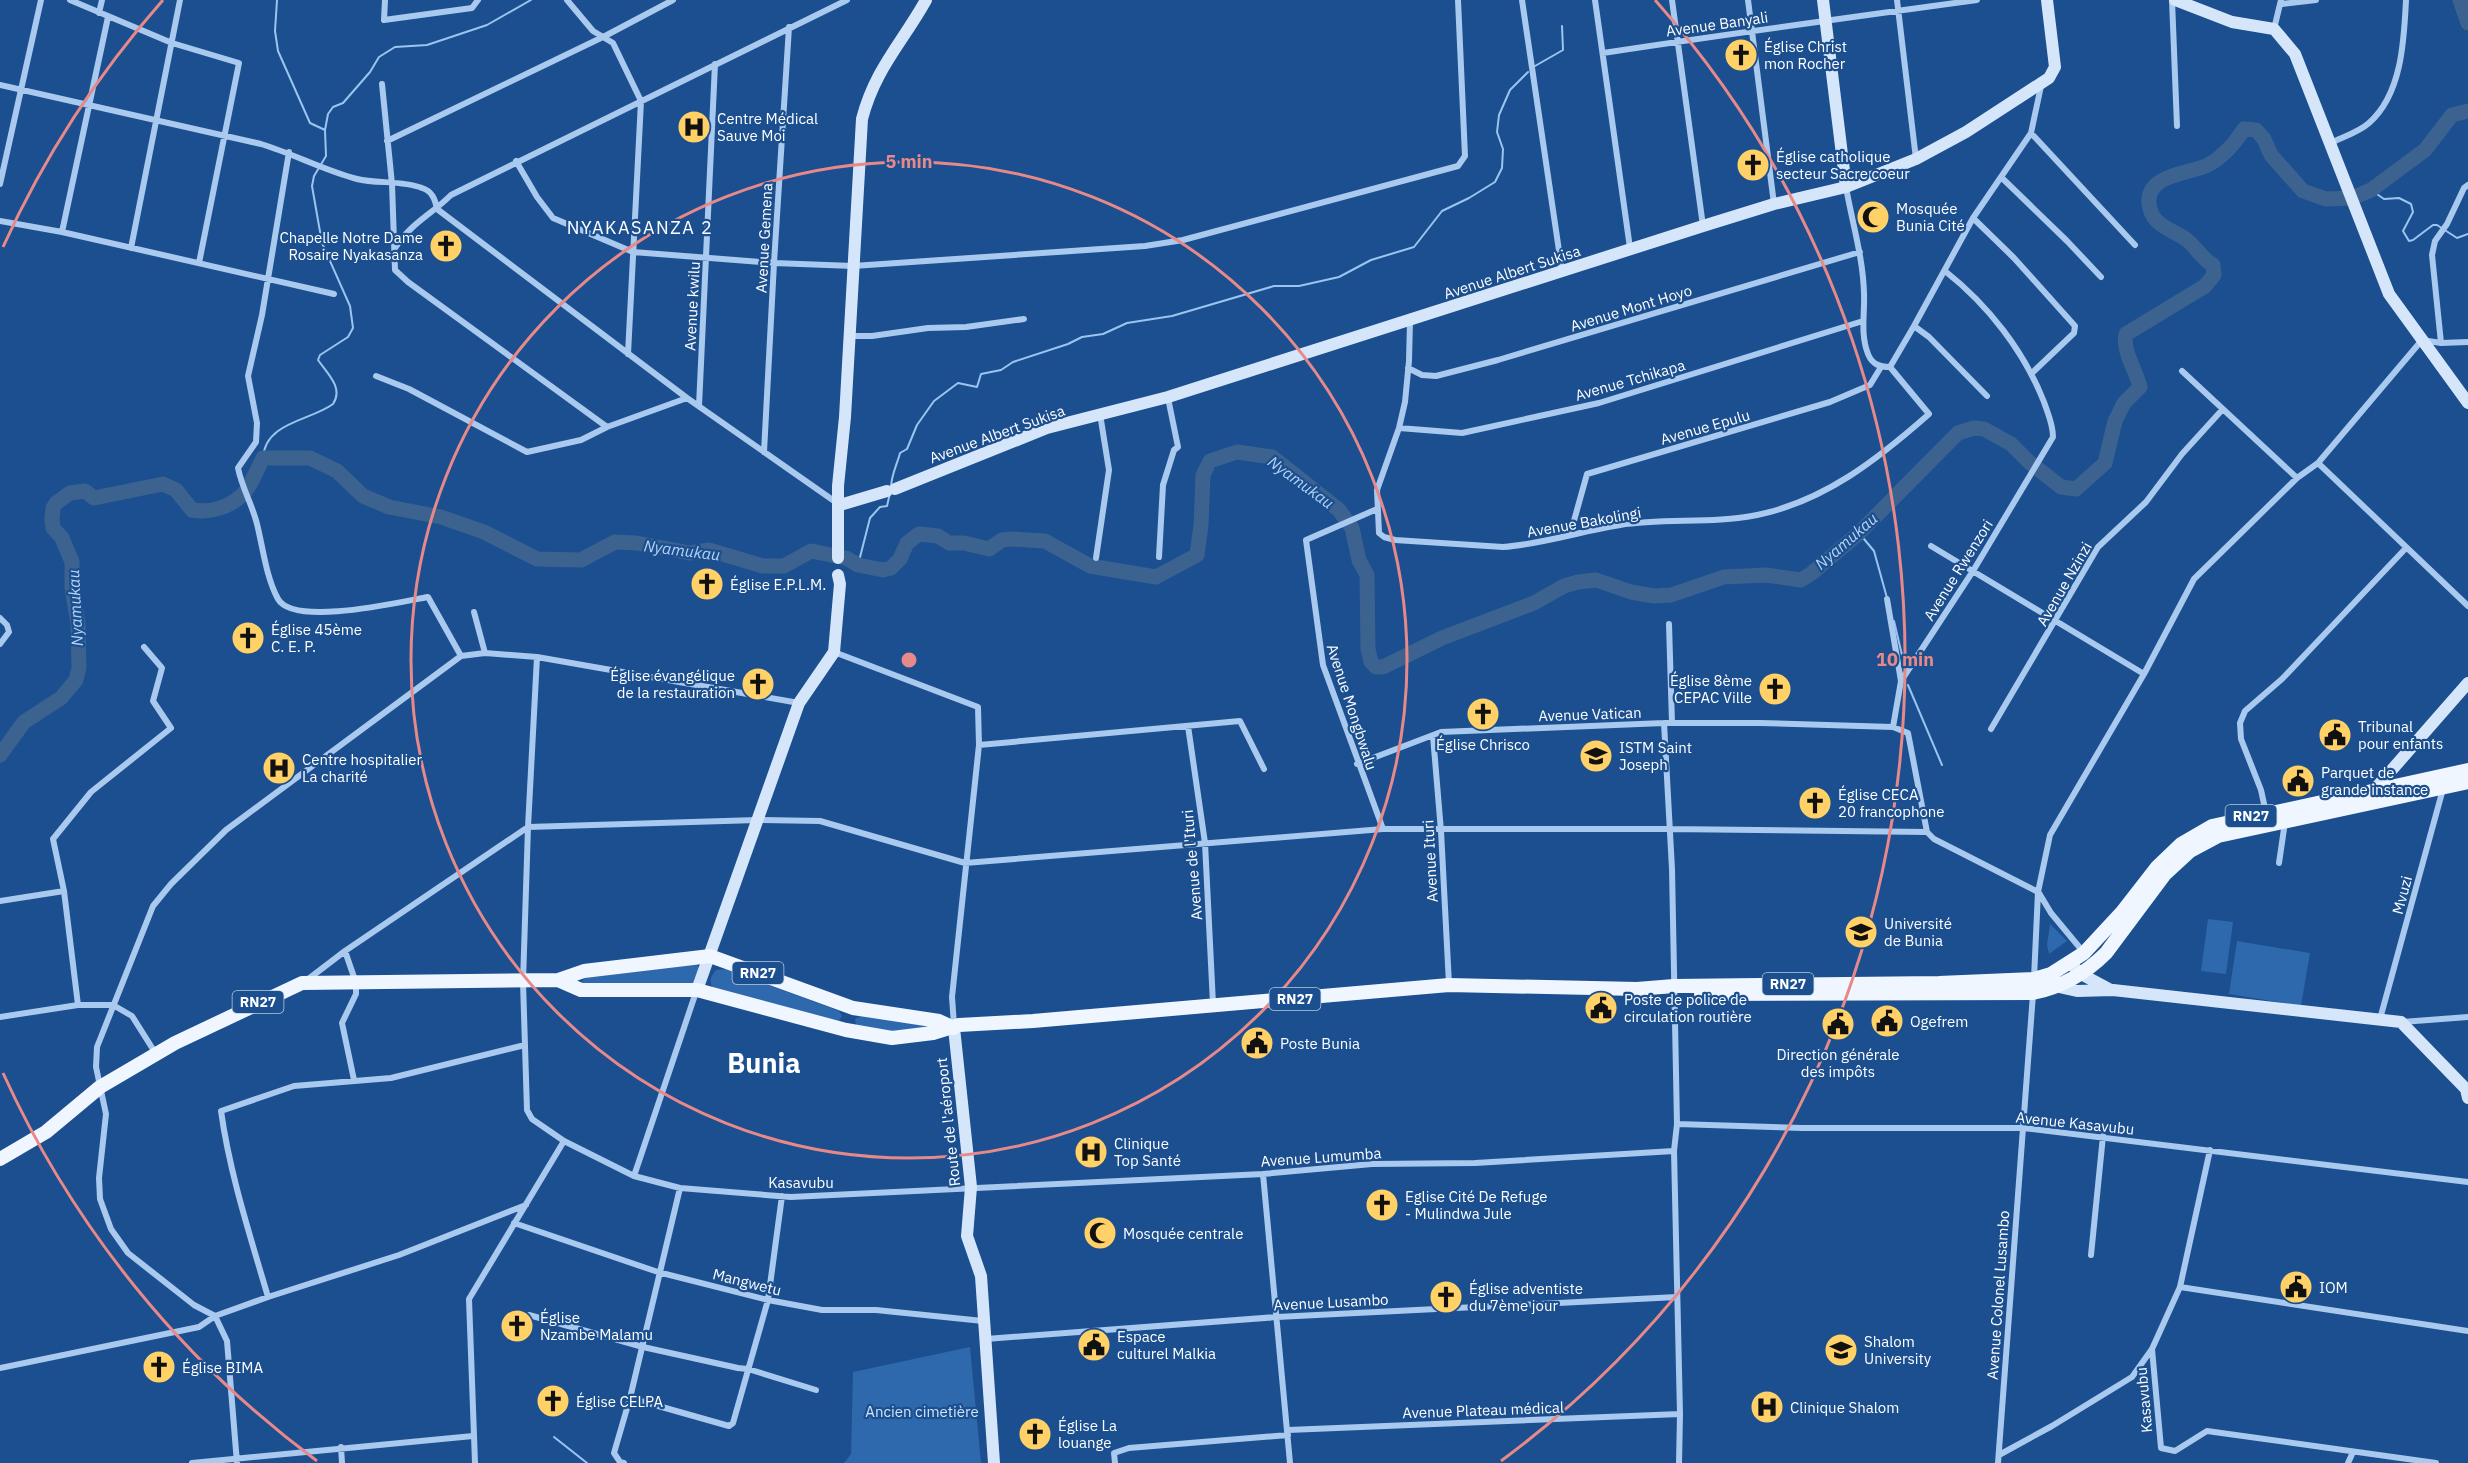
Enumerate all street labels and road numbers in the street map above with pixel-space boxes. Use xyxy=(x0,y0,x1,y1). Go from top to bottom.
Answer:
street label: Avenue Banyali xyxy=(1665,7,1769,41)
street label: Avenue Gemena xyxy=(752,183,776,293)
street label: Avenue Albert Sukisa xyxy=(1441,241,1583,303)
street label: Avenue kwilu xyxy=(680,261,704,351)
street label: Avenue Mont Hoyo xyxy=(1568,280,1694,336)
street label: Avenue Tchikapa xyxy=(1573,355,1687,405)
street label: Avenue Albert Sukisa xyxy=(927,401,1067,467)
street label: Avenue Epulu xyxy=(1658,405,1752,449)
street label: Avenue Bakolingi xyxy=(1525,503,1643,541)
street label: Avenue Rwenzori xyxy=(1919,516,1997,624)
street label: Avenue Nzinzi xyxy=(2032,538,2096,630)
street label: Avenue Mongbwalu xyxy=(1323,642,1381,772)
street label: Avenue Vatican xyxy=(1538,703,1642,725)
road number: RN27 xyxy=(2226,805,2276,827)
street label: Avenue de l'Ituri xyxy=(1178,809,1206,921)
street label: Avenue Ituri xyxy=(1418,819,1442,903)
street label: Mvuzi xyxy=(2388,874,2416,916)
road number: RN27 xyxy=(732,962,783,984)
road number: RN27 xyxy=(1762,973,1814,995)
road number: RN27 xyxy=(1270,988,1320,1010)
road number: RN27 xyxy=(232,991,284,1013)
street label: Route de l'aéroport xyxy=(932,1057,964,1187)
street label: Avenue Kasavubu xyxy=(2015,1107,2135,1139)
street label: Avenue Lumumba xyxy=(1260,1143,1382,1171)
street label: Kasavubu xyxy=(768,1173,834,1192)
street label: Avenue Colonel Lusambo xyxy=(1983,1210,2013,1380)
street label: Mangwetu xyxy=(711,1264,783,1300)
street label: Avenue Lusambo xyxy=(1273,1290,1389,1314)
street label: Kasavubu xyxy=(2132,1366,2156,1434)
street label: Avenue Plateau médical xyxy=(1402,1398,1564,1422)

